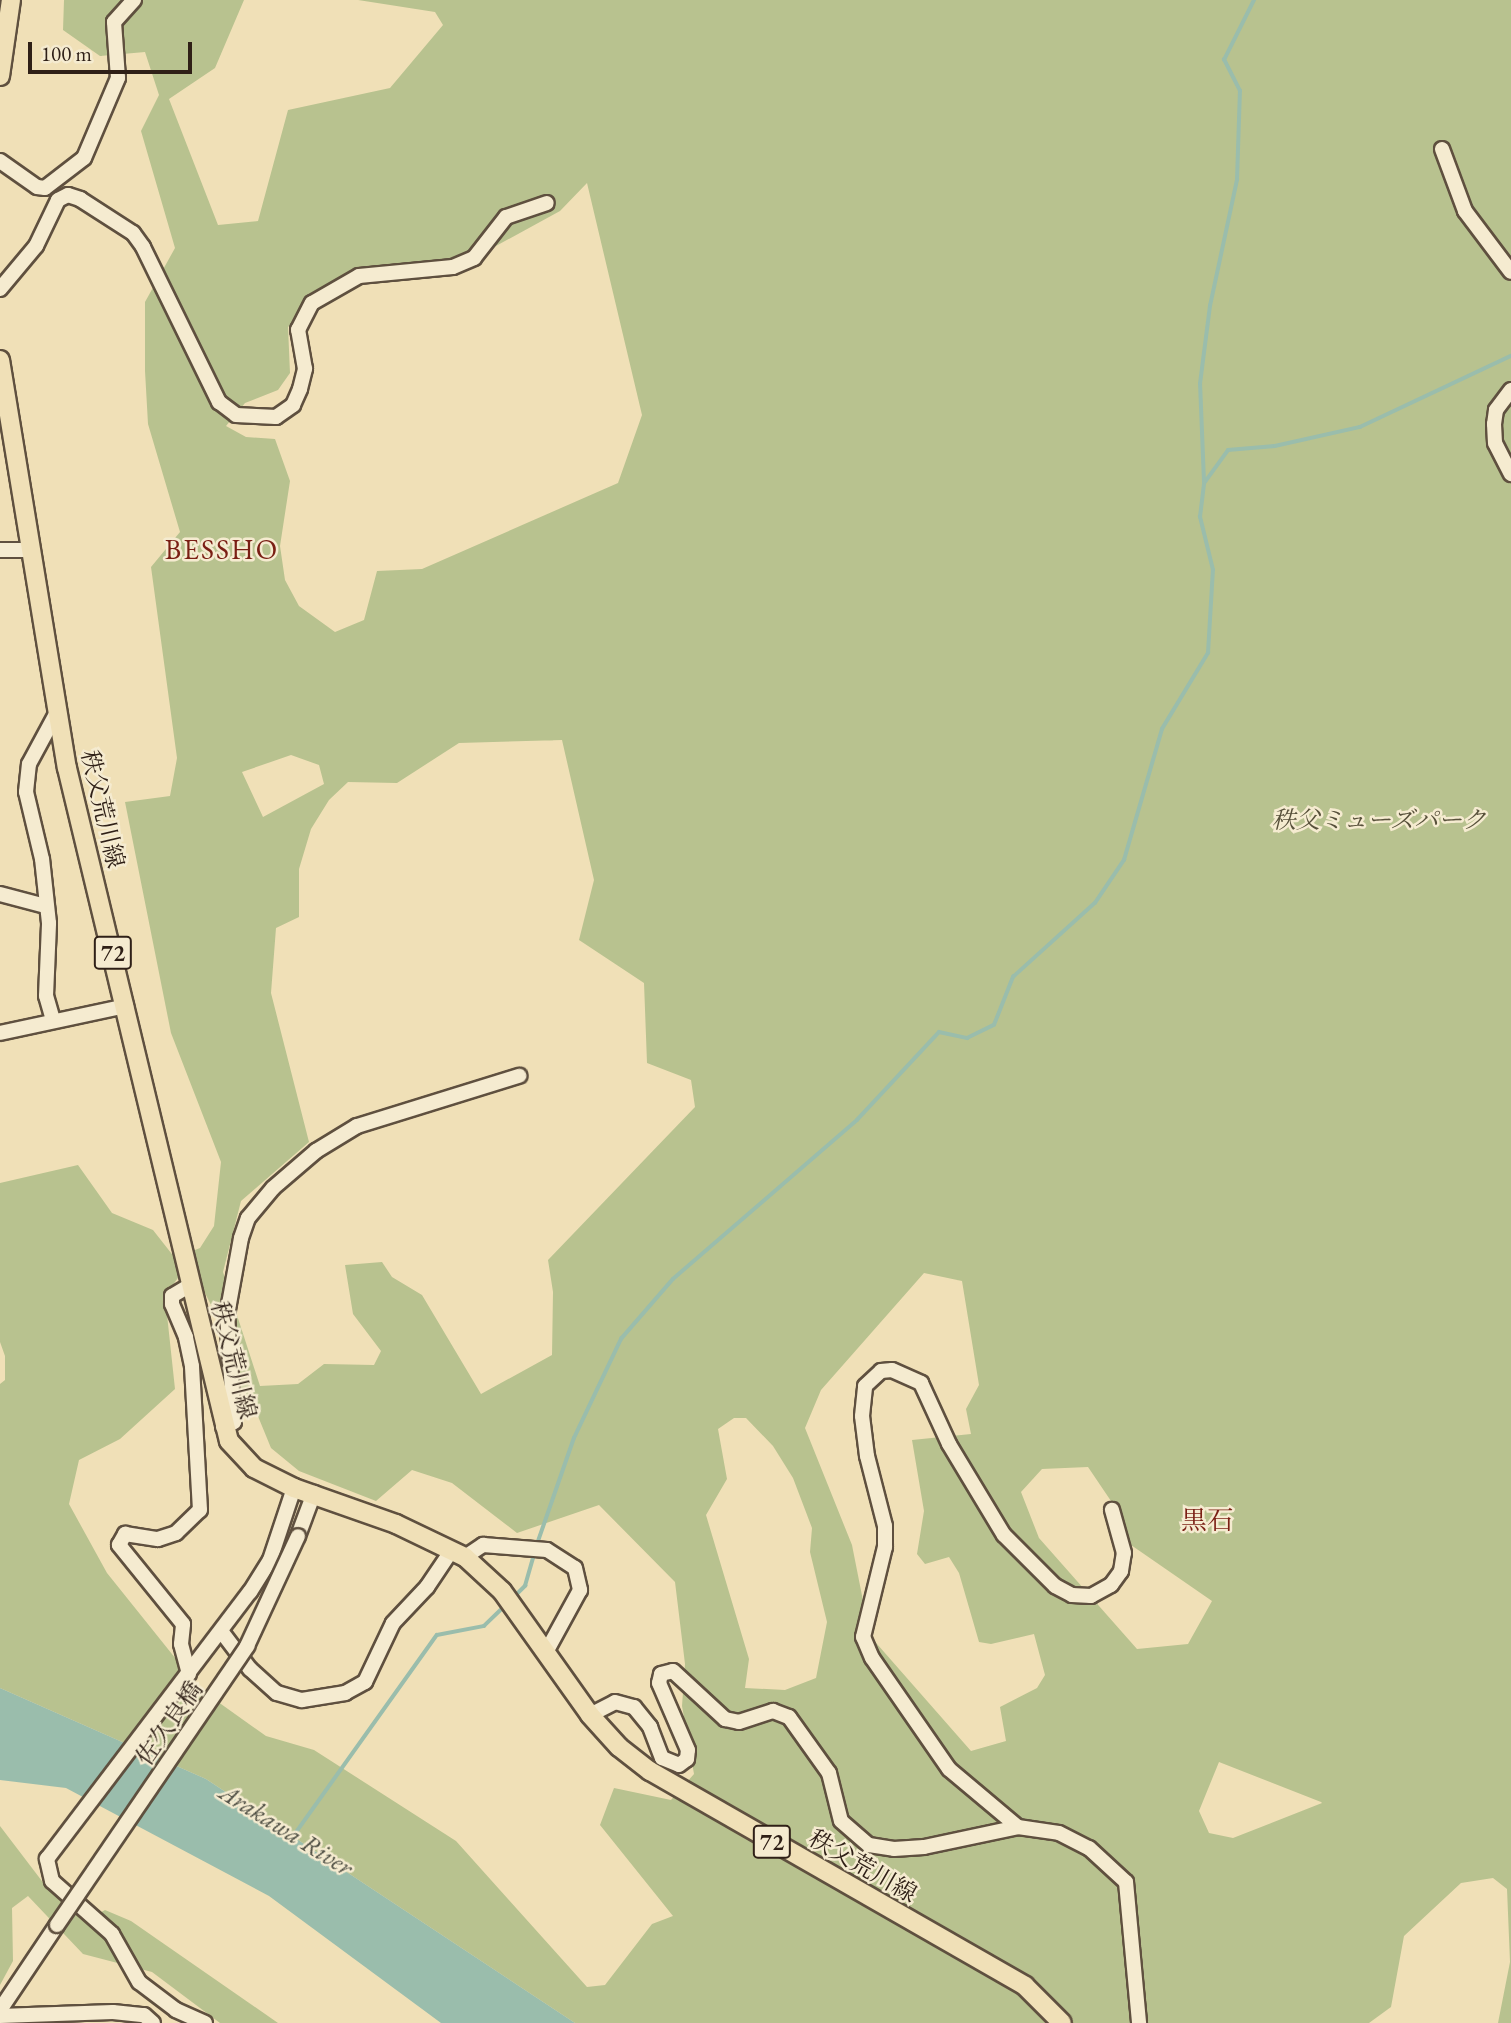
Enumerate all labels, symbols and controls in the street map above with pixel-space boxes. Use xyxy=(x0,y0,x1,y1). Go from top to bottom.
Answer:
scale bar xyxy=(32,28,196,72)
text: 100 m xyxy=(41,40,92,67)
district label: BESSHO xyxy=(166,532,278,566)
street label: 秩父荒川線 xyxy=(75,747,131,871)
park label: 秩父ミューズパーク xyxy=(1271,806,1487,834)
road number: 72 xyxy=(94,934,132,972)
street label: 秩父荒川線 xyxy=(206,1298,262,1422)
district label: 黒石 xyxy=(1181,1505,1233,1537)
street label: 佐久良橋 xyxy=(130,1675,208,1771)
water label: Arakawa River xyxy=(214,1777,358,1883)
road number: 72 xyxy=(753,1823,791,1862)
street label: 秩父荒川線 xyxy=(804,1824,922,1908)

